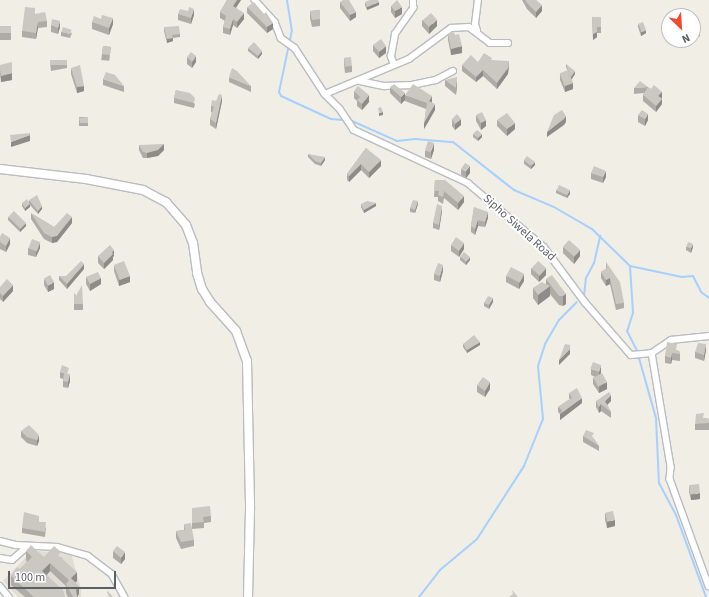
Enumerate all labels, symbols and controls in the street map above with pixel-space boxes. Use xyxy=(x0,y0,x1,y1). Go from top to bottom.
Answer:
north arrow xyxy=(661,8,701,48)
text: N xyxy=(679,30,692,47)
street label: Sipho Siwela Road xyxy=(480,192,558,264)
scale bar xyxy=(10,563,118,589)
text: 100 m xyxy=(15,569,45,586)

